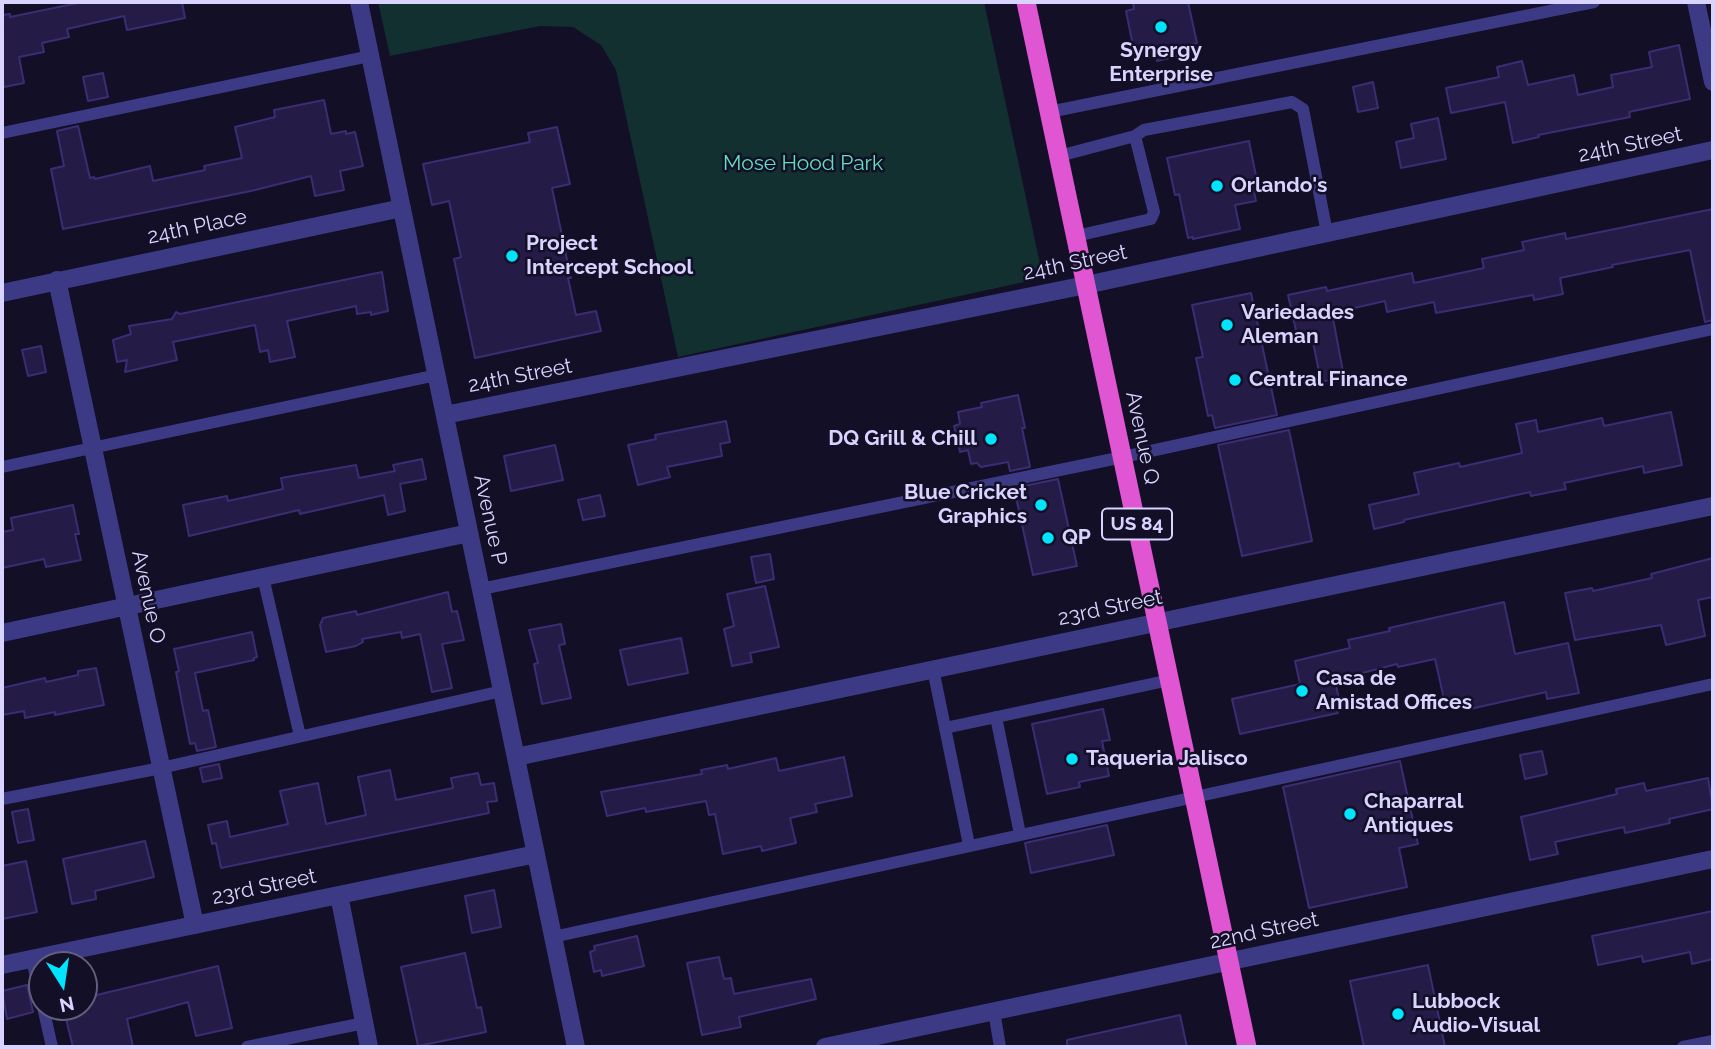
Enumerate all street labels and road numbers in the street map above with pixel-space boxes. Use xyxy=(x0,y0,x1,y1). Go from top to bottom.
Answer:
street label: 24th Street xyxy=(1576,122,1684,168)
street label: 24th Place xyxy=(145,204,249,250)
street label: 24th Street xyxy=(1021,240,1129,286)
street label: 24th Street xyxy=(466,354,574,398)
street label: Avenue Q xyxy=(1120,389,1164,487)
street label: Avenue P xyxy=(468,472,512,568)
road number: US 84 xyxy=(1102,509,1172,540)
street label: Avenue O xyxy=(126,548,170,646)
street label: 23rd Street xyxy=(1056,585,1164,631)
street label: 23rd Street xyxy=(210,864,318,910)
street label: 22nd Street xyxy=(1207,907,1321,955)

